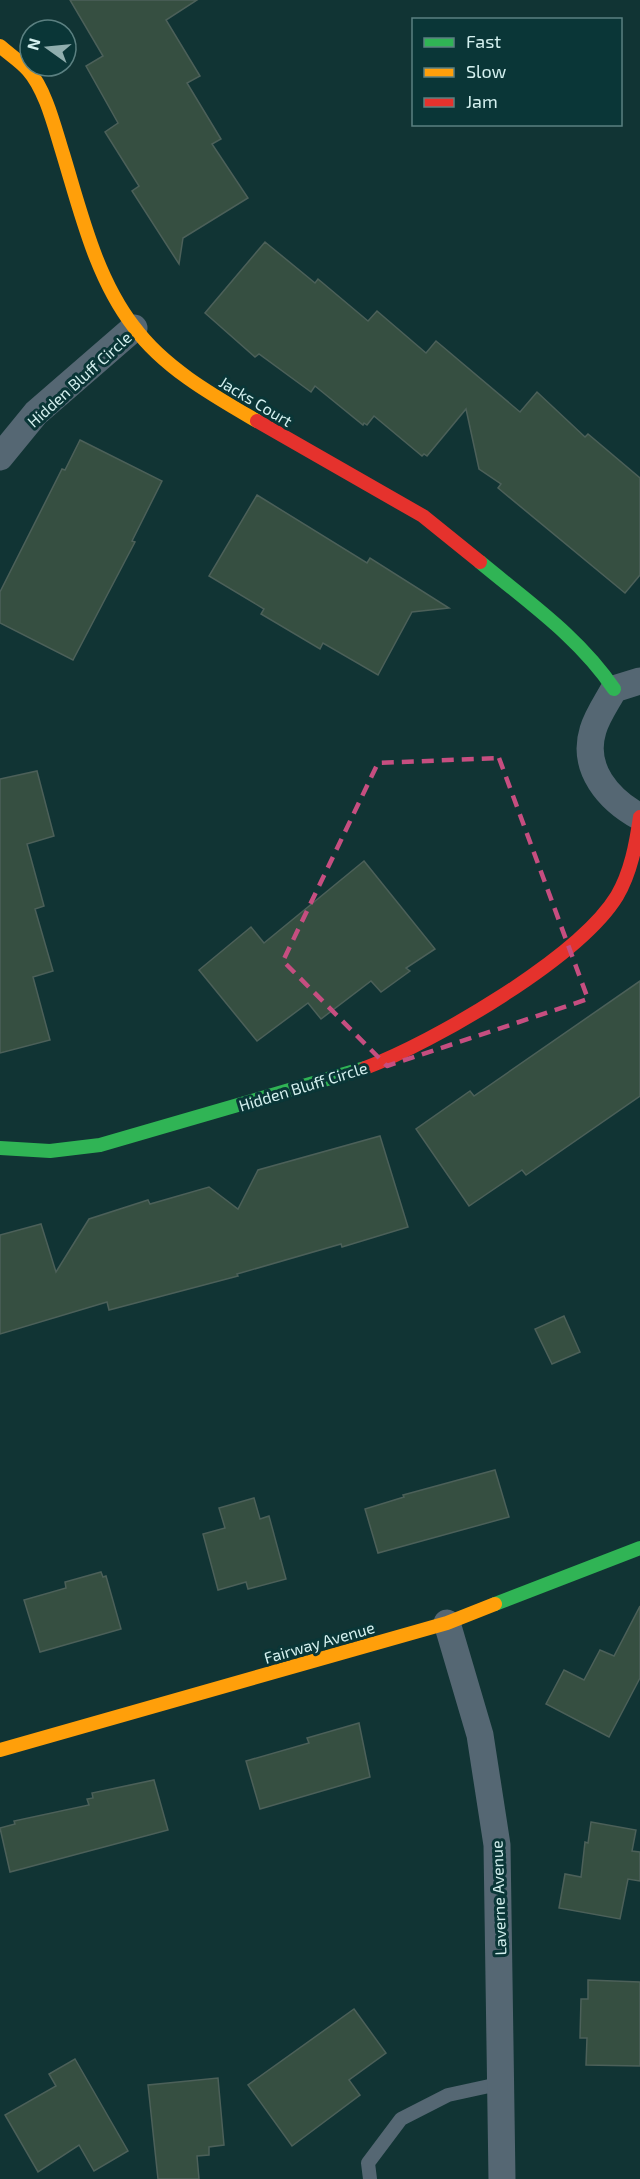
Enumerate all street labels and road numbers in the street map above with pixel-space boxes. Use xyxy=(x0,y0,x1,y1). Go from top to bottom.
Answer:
street label: Hidden Bluff Circle xyxy=(23,327,135,431)
street label: Jacks Court xyxy=(216,372,296,430)
street label: Hidden Bluff Circle xyxy=(236,1057,370,1115)
street label: Fairway Avenue xyxy=(261,1617,377,1667)
street label: Laverne Avenue xyxy=(486,1840,510,1956)

